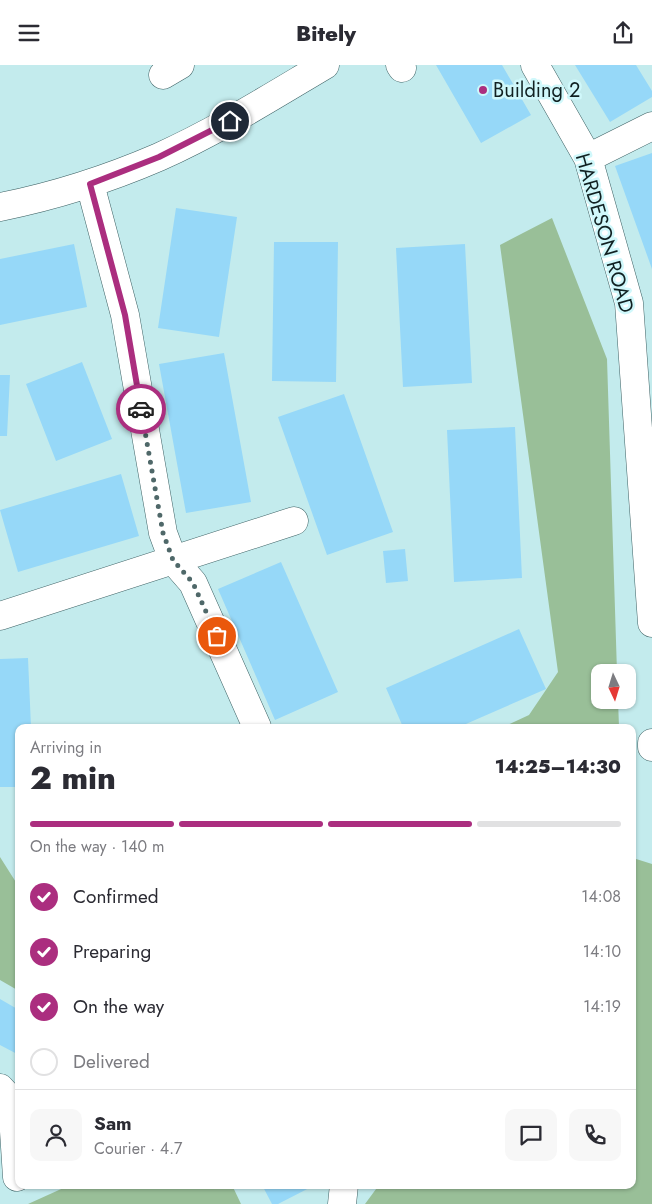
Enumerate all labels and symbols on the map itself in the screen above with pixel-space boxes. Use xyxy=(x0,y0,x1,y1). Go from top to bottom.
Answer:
place label: Building 2 xyxy=(493,76,580,105)
marker: Building 2 xyxy=(477,84,489,96)
pin xyxy=(209,100,251,142)
street label: HARDESON ROAD xyxy=(568,150,641,316)
courier xyxy=(116,384,166,434)
pin xyxy=(196,615,238,657)
north arrow xyxy=(591,664,636,709)

